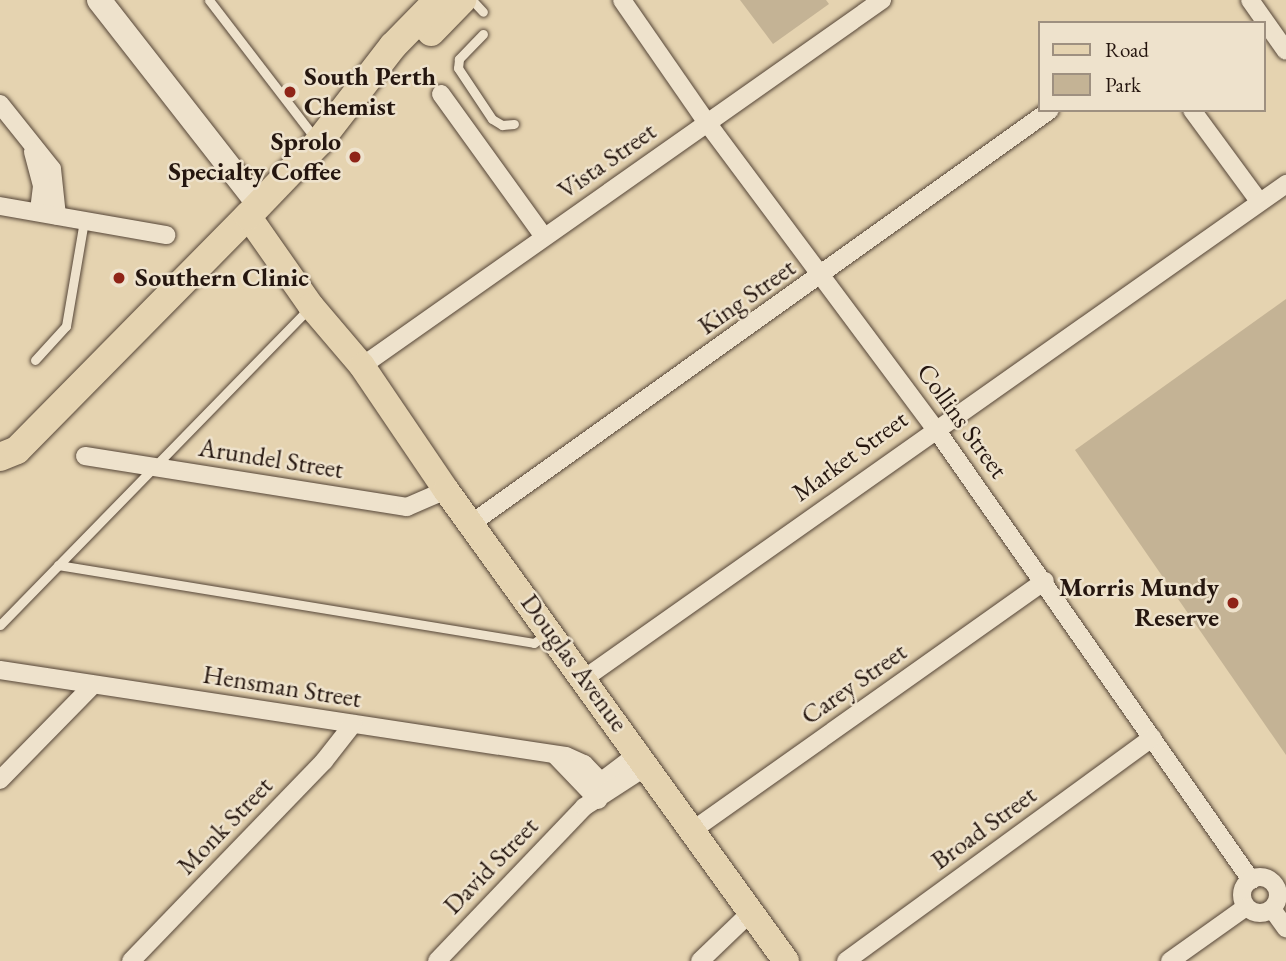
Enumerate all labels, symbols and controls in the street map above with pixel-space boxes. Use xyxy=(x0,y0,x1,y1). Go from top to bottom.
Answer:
legend xyxy=(1038,21,1265,112)
text: Road xyxy=(1105,36,1149,63)
place label: South Perth Chemist xyxy=(304,61,436,122)
text: Park xyxy=(1105,71,1141,98)
marker: South Perth Chemist xyxy=(282,84,298,100)
street label: Vista Street xyxy=(552,116,662,206)
place label: Sprolo Specialty Coffee xyxy=(168,126,341,188)
marker: Sprolo Specialty Coffee xyxy=(347,149,363,165)
street label: King Street xyxy=(692,252,802,342)
place label: Southern Clinic xyxy=(135,262,309,294)
marker: Southern Clinic xyxy=(109,268,129,288)
street label: Collins Street xyxy=(910,358,1014,484)
street label: Market Street xyxy=(786,404,914,508)
street label: Arundel Street xyxy=(196,432,346,486)
place label: Morris Mundy Reserve xyxy=(1059,572,1219,634)
street label: Douglas Avenue xyxy=(514,588,634,738)
marker: Morris Mundy Reserve xyxy=(1225,595,1241,611)
street label: Carey Street xyxy=(795,636,913,732)
street label: Hensman Street xyxy=(201,659,363,715)
street label: Monk Street xyxy=(171,771,279,881)
street label: Broad Street xyxy=(925,779,1043,877)
street label: David Street xyxy=(437,811,545,921)

